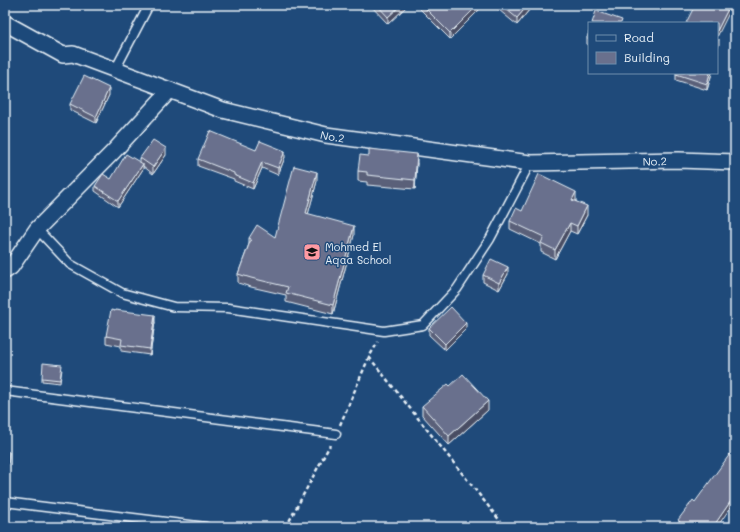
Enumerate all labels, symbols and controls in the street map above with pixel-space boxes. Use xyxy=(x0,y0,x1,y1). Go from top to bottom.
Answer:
legend xyxy=(588,22,718,74)
text: Road xyxy=(624,29,654,45)
text: Building xyxy=(624,49,670,65)
street label: No.2 xyxy=(319,126,345,145)
street label: No.2 xyxy=(642,153,667,168)
place label: Mohmed El Aqaa School xyxy=(325,239,392,267)
school or university icon: Mohmed El Aqaa School xyxy=(302,242,322,262)

